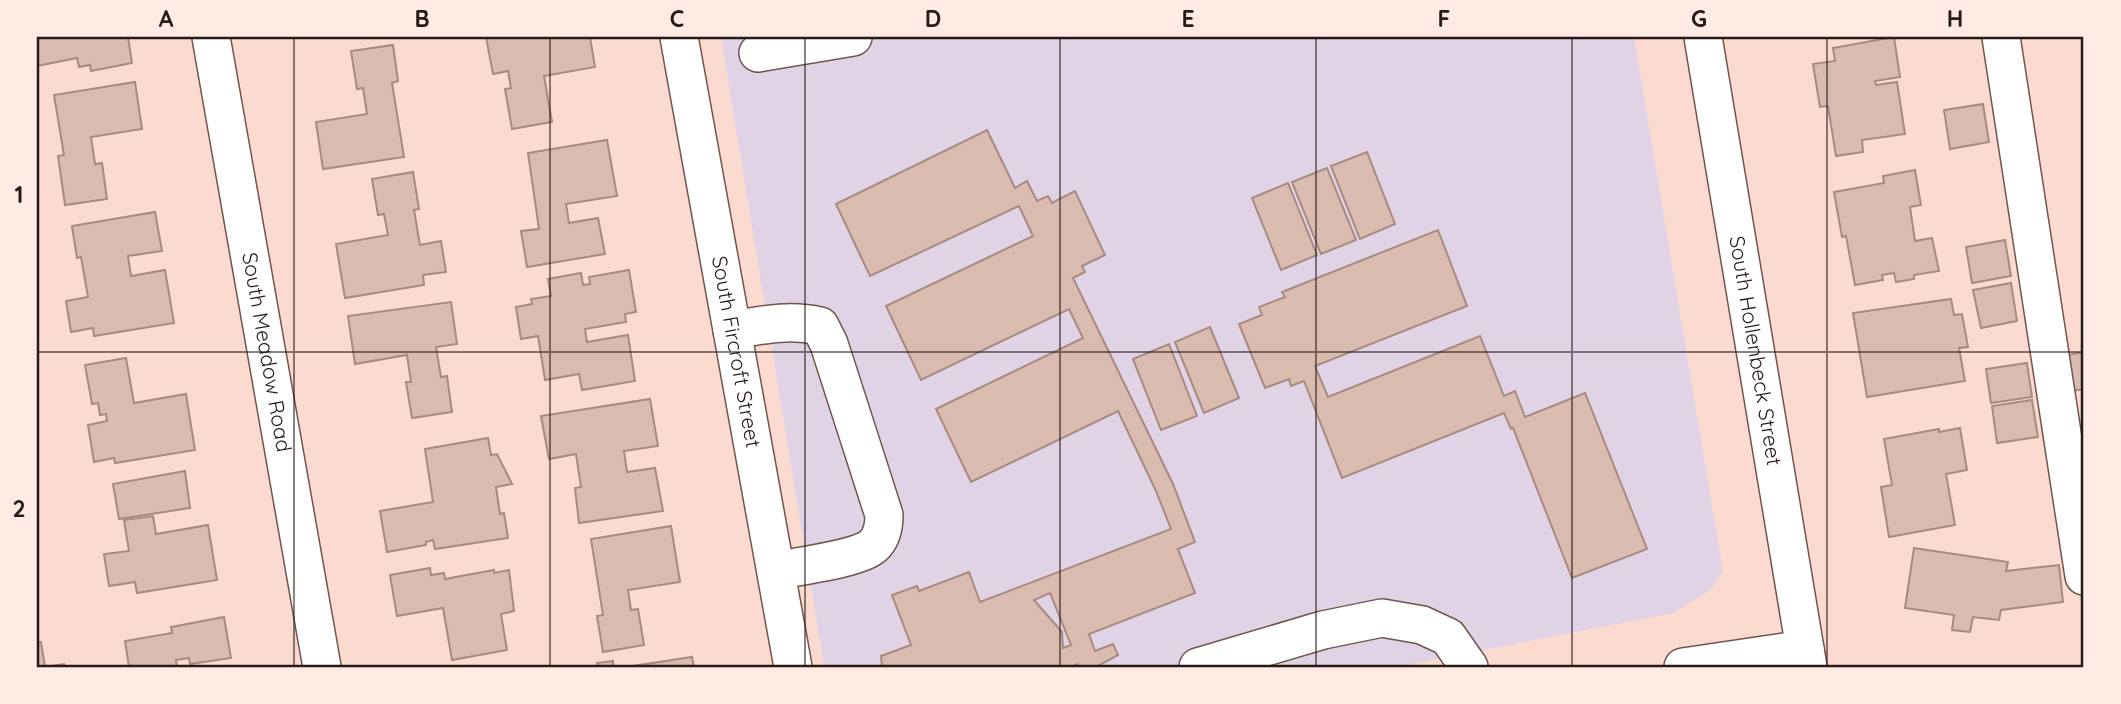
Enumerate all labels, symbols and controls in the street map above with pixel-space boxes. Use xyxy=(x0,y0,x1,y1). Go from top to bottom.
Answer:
text: A xyxy=(159,4,174,33)
text: B xyxy=(414,4,430,33)
text: C xyxy=(670,4,684,33)
text: D xyxy=(925,4,941,33)
text: E xyxy=(1181,4,1195,33)
text: F xyxy=(1438,4,1450,33)
text: G xyxy=(1691,4,1707,33)
text: H xyxy=(1947,4,1963,33)
text: 1 xyxy=(15,180,23,209)
street label: South Hollenbeck Street xyxy=(1724,234,1788,467)
street label: South Meadow Road xyxy=(237,250,298,454)
street label: South Fircroft Street xyxy=(707,254,767,450)
text: 2 xyxy=(12,494,26,523)

